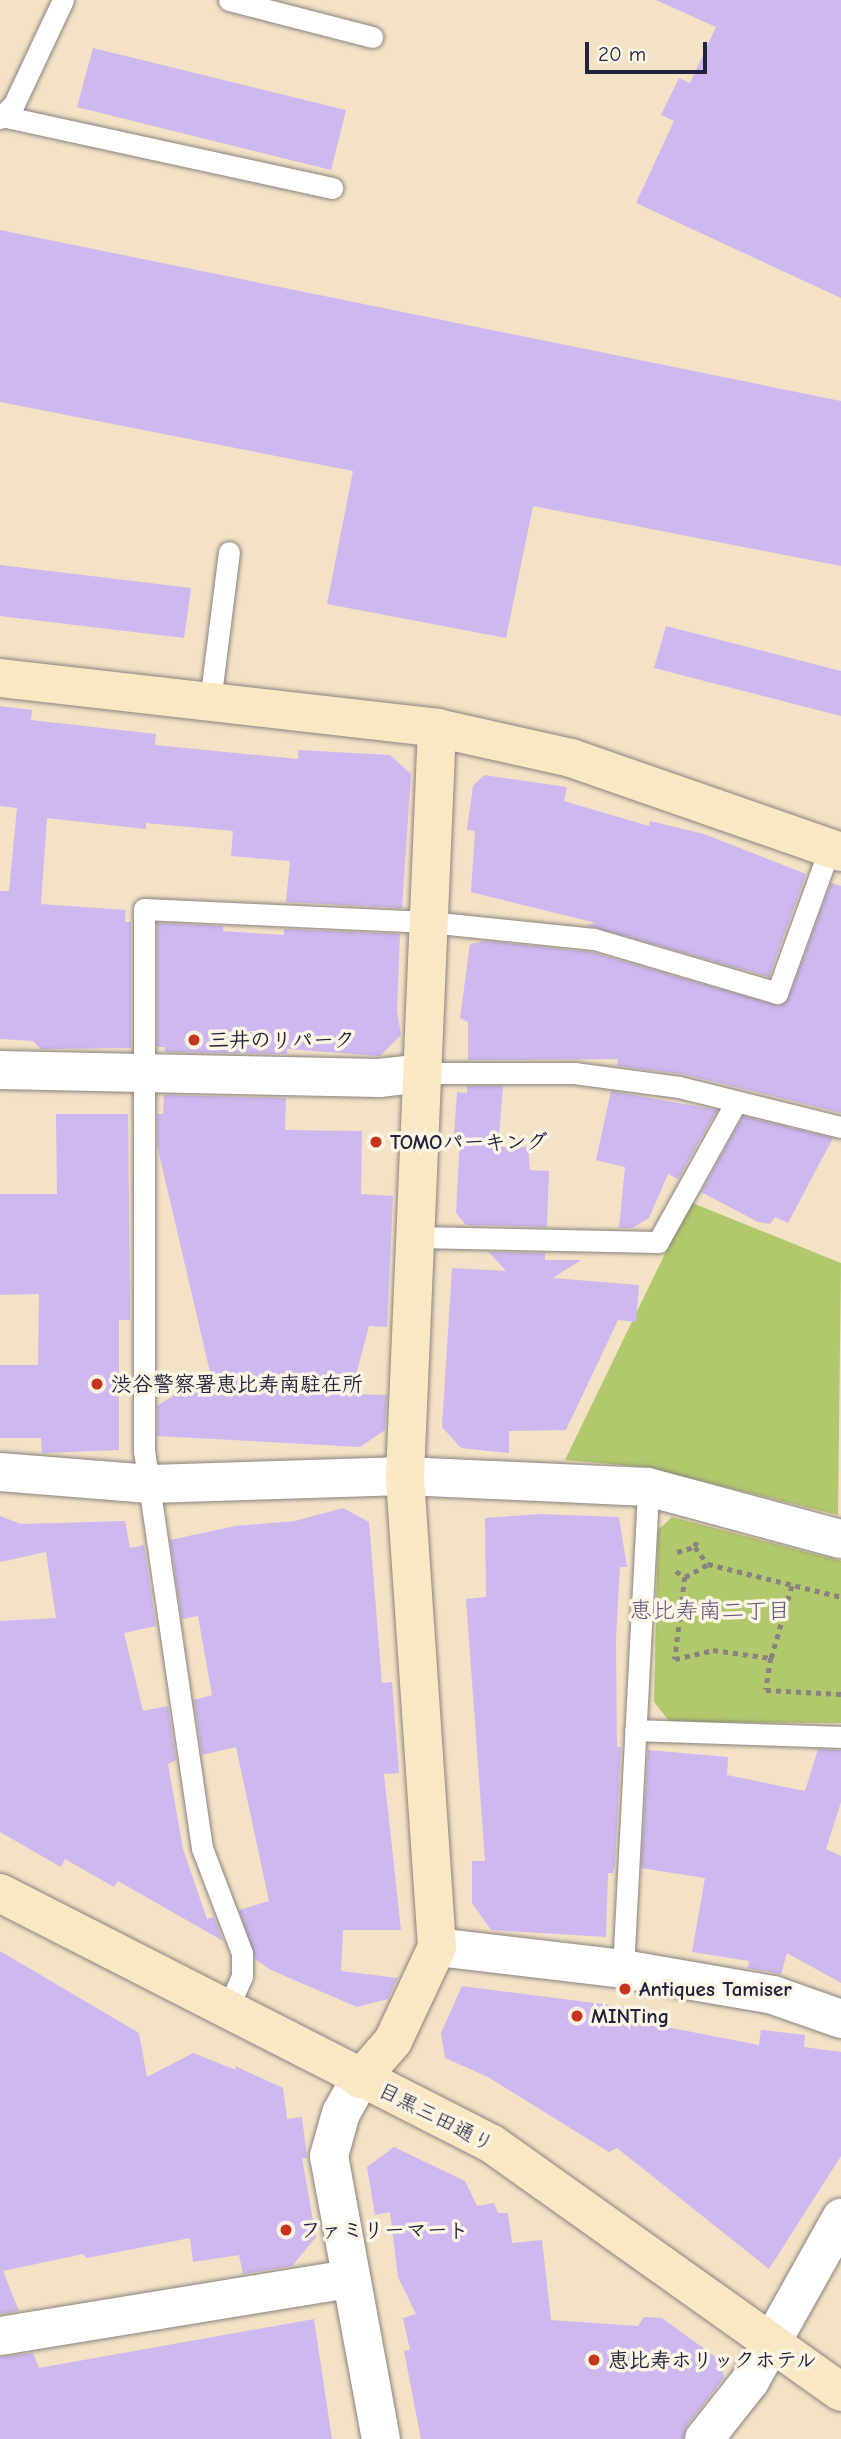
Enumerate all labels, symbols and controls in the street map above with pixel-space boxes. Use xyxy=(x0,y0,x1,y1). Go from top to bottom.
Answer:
scale bar xyxy=(589,28,712,72)
text: 20 m xyxy=(598,42,646,66)
place label: 三井のリパーク xyxy=(208,1027,355,1053)
marker: 三井のリパーク xyxy=(186,1032,202,1048)
place label: TOMOパーキング xyxy=(390,1129,548,1155)
marker: TOMOパーキング xyxy=(368,1134,384,1150)
place label: 渋谷警察署恵比寿南駐在所 xyxy=(111,1371,363,1397)
marker: 渋谷警察署恵比寿南駐在所 xyxy=(89,1376,105,1392)
district label: 恵比寿南二丁目 xyxy=(630,1597,790,1625)
place label: Antiques Tamiser xyxy=(639,1976,792,2002)
marker: Antiques Tamiser xyxy=(617,1981,633,1997)
place label: MINTing xyxy=(591,2003,669,2029)
marker: MINTing xyxy=(569,2008,585,2024)
street label: 目黒三田通り xyxy=(374,2077,498,2157)
place label: ファミリーマート xyxy=(300,2217,468,2243)
marker: ファミリーマート xyxy=(278,2222,294,2238)
place label: 恵比寿ホリックホテル xyxy=(608,2347,818,2373)
marker: 恵比寿ホリックホテル xyxy=(586,2352,602,2368)

